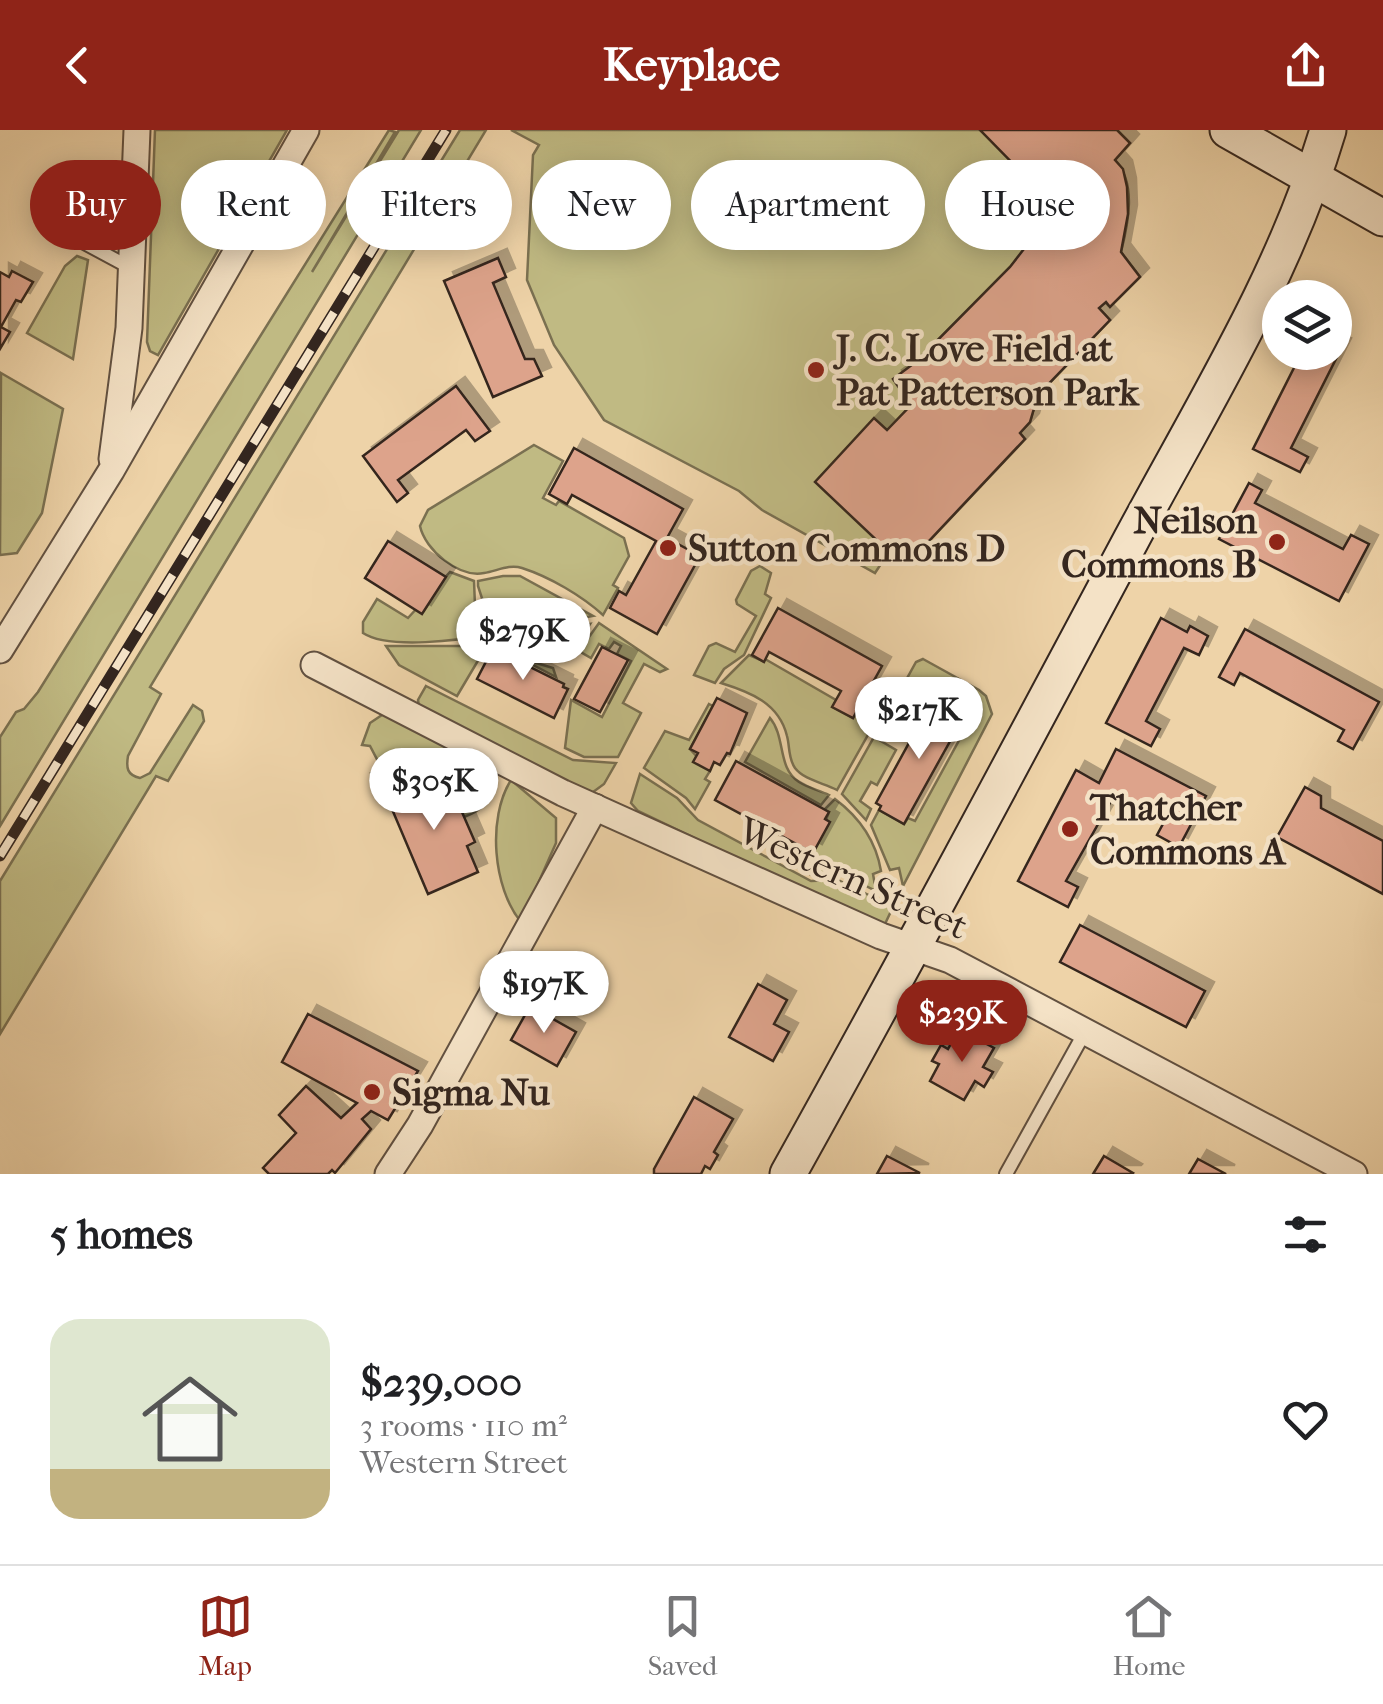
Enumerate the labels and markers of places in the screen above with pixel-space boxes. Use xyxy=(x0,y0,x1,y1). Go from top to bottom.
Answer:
place label: J. C. Love Field at Pat Patterson Park xyxy=(833,326,1140,415)
marker: J. C. Love Field at Pat Patterson Park xyxy=(805,359,827,381)
place label: Neilson Commons B xyxy=(1061,498,1258,587)
place label: Sutton Commons D xyxy=(688,526,1005,571)
marker: Neilson Commons B xyxy=(1266,531,1288,553)
marker: Sutton Commons D xyxy=(657,537,679,559)
pin: $279K xyxy=(453,598,593,683)
pin: $217K xyxy=(849,677,989,762)
pin: $305K xyxy=(364,748,504,833)
place label: Thatcher Commons A xyxy=(1089,785,1287,874)
marker: Thatcher Commons A xyxy=(1059,818,1081,840)
pin: $197K xyxy=(474,951,614,1036)
pin: $239K xyxy=(892,980,1032,1065)
place label: Sigma Nu xyxy=(392,1070,550,1115)
marker: Sigma Nu xyxy=(361,1081,383,1103)

